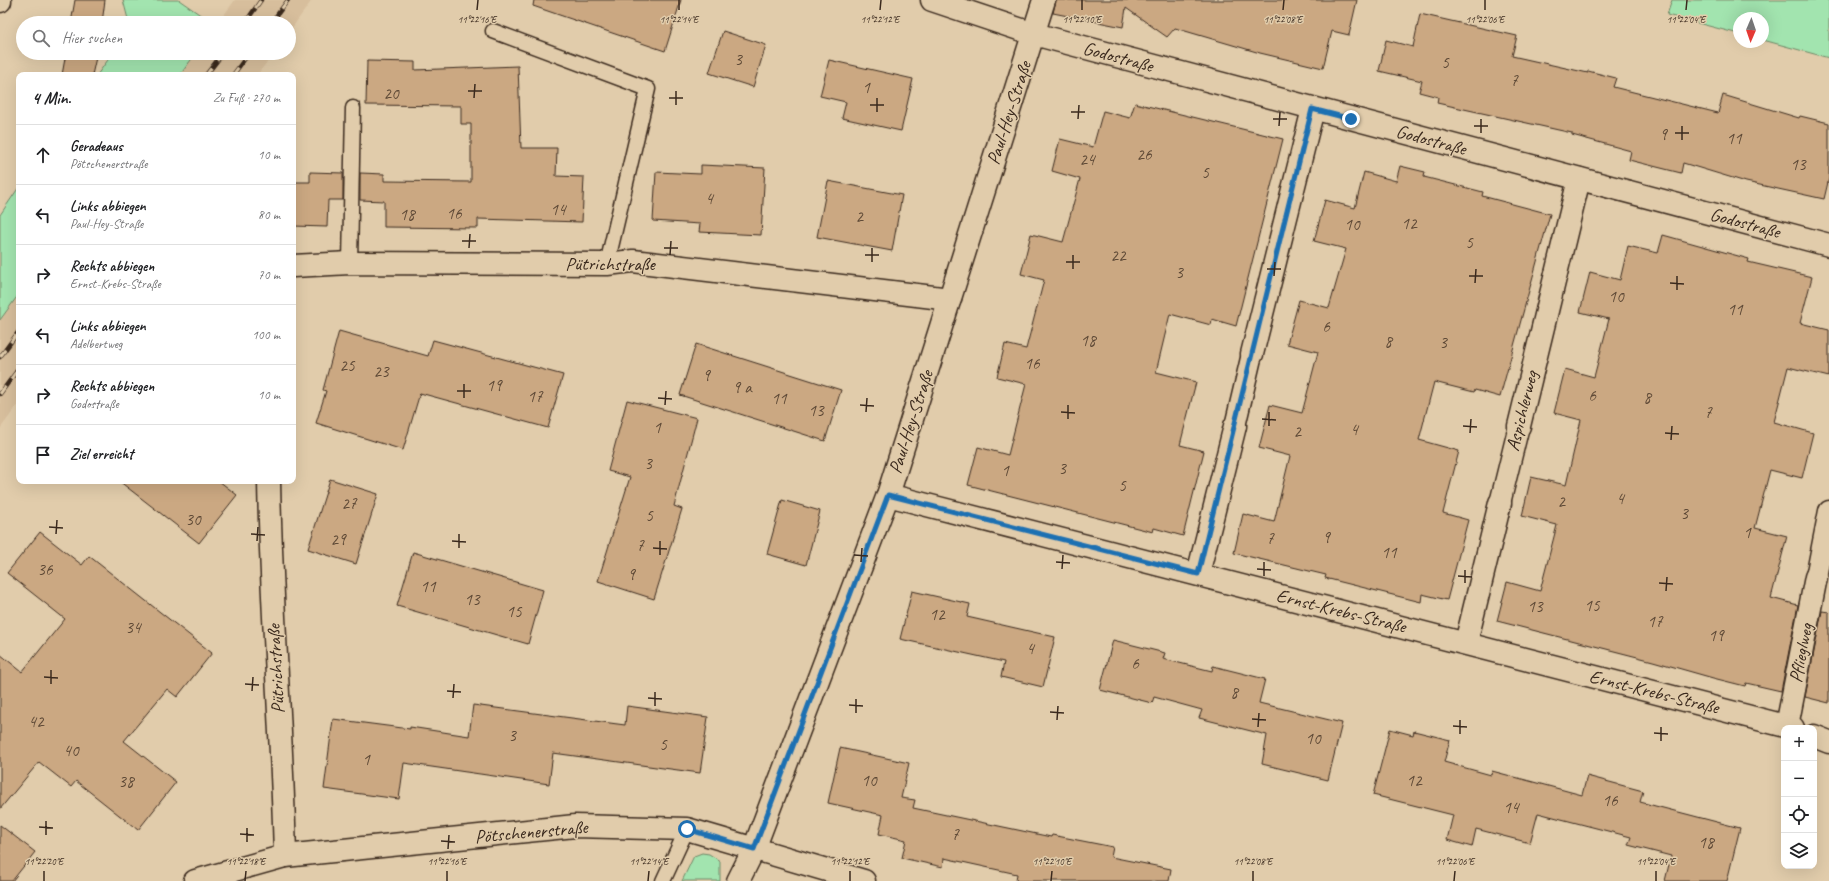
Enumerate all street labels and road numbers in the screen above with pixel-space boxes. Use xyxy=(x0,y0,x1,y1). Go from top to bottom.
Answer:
street label: Godostraße xyxy=(1080,36,1157,78)
street label: Paul-Hey-Straße xyxy=(981,57,1038,168)
street label: Godostraße xyxy=(1393,119,1470,161)
street label: Godostraße xyxy=(1707,202,1784,244)
street label: Pütrichstraße xyxy=(565,252,657,276)
street label: Paul-Hey-Straße xyxy=(883,366,940,477)
street label: Aspichlerweg xyxy=(1501,367,1544,453)
street label: Ernst-Krebs-Straße xyxy=(1274,583,1410,639)
street label: Pflieglweg xyxy=(1783,620,1819,685)
street label: Pütrichstraße xyxy=(262,622,290,714)
street label: Ernst-Krebs-Straße xyxy=(1587,664,1723,720)
street label: Pötschenerstraße xyxy=(474,815,590,849)

